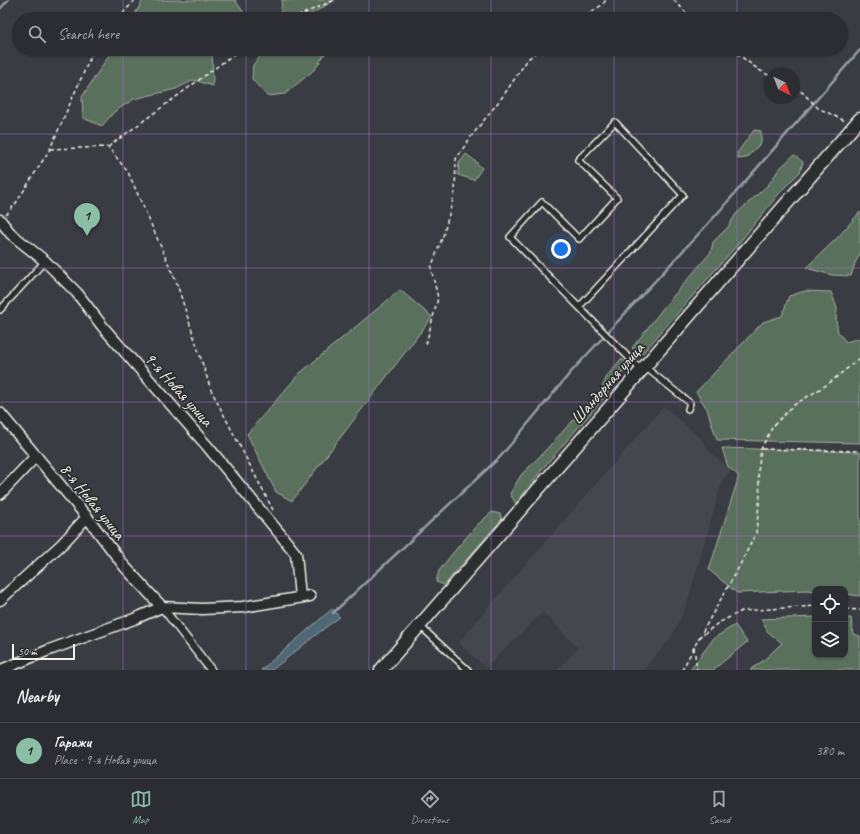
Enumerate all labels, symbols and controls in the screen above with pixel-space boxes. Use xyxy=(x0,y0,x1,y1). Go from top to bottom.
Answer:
search box xyxy=(12,12,848,56)
icon: search xyxy=(26,23,48,45)
text: Search here xyxy=(58,25,119,44)
north arrow xyxy=(764,68,800,104)
pin: 1 xyxy=(74,203,100,236)
your location xyxy=(551,239,571,259)
street label: Шандорная улица xyxy=(566,337,650,428)
street label: 9-я Новая улица xyxy=(140,348,218,432)
street label: 8-я Новая улица xyxy=(55,459,131,545)
map controls xyxy=(812,586,848,658)
button: locate xyxy=(812,586,848,622)
button: layers xyxy=(812,622,848,658)
scale bar xyxy=(12,642,75,661)
text: 50 m xyxy=(18,644,37,658)
text: Nearby xyxy=(16,686,59,707)
text: Гаражи xyxy=(54,733,91,752)
text: 1 xyxy=(26,743,32,759)
text: 380 m xyxy=(816,743,844,759)
text: Place · 9-я Новая улица xyxy=(54,752,156,768)
tab: Map xyxy=(130,788,152,826)
tab: Directions xyxy=(411,788,449,826)
tab: Saved xyxy=(708,788,730,826)

